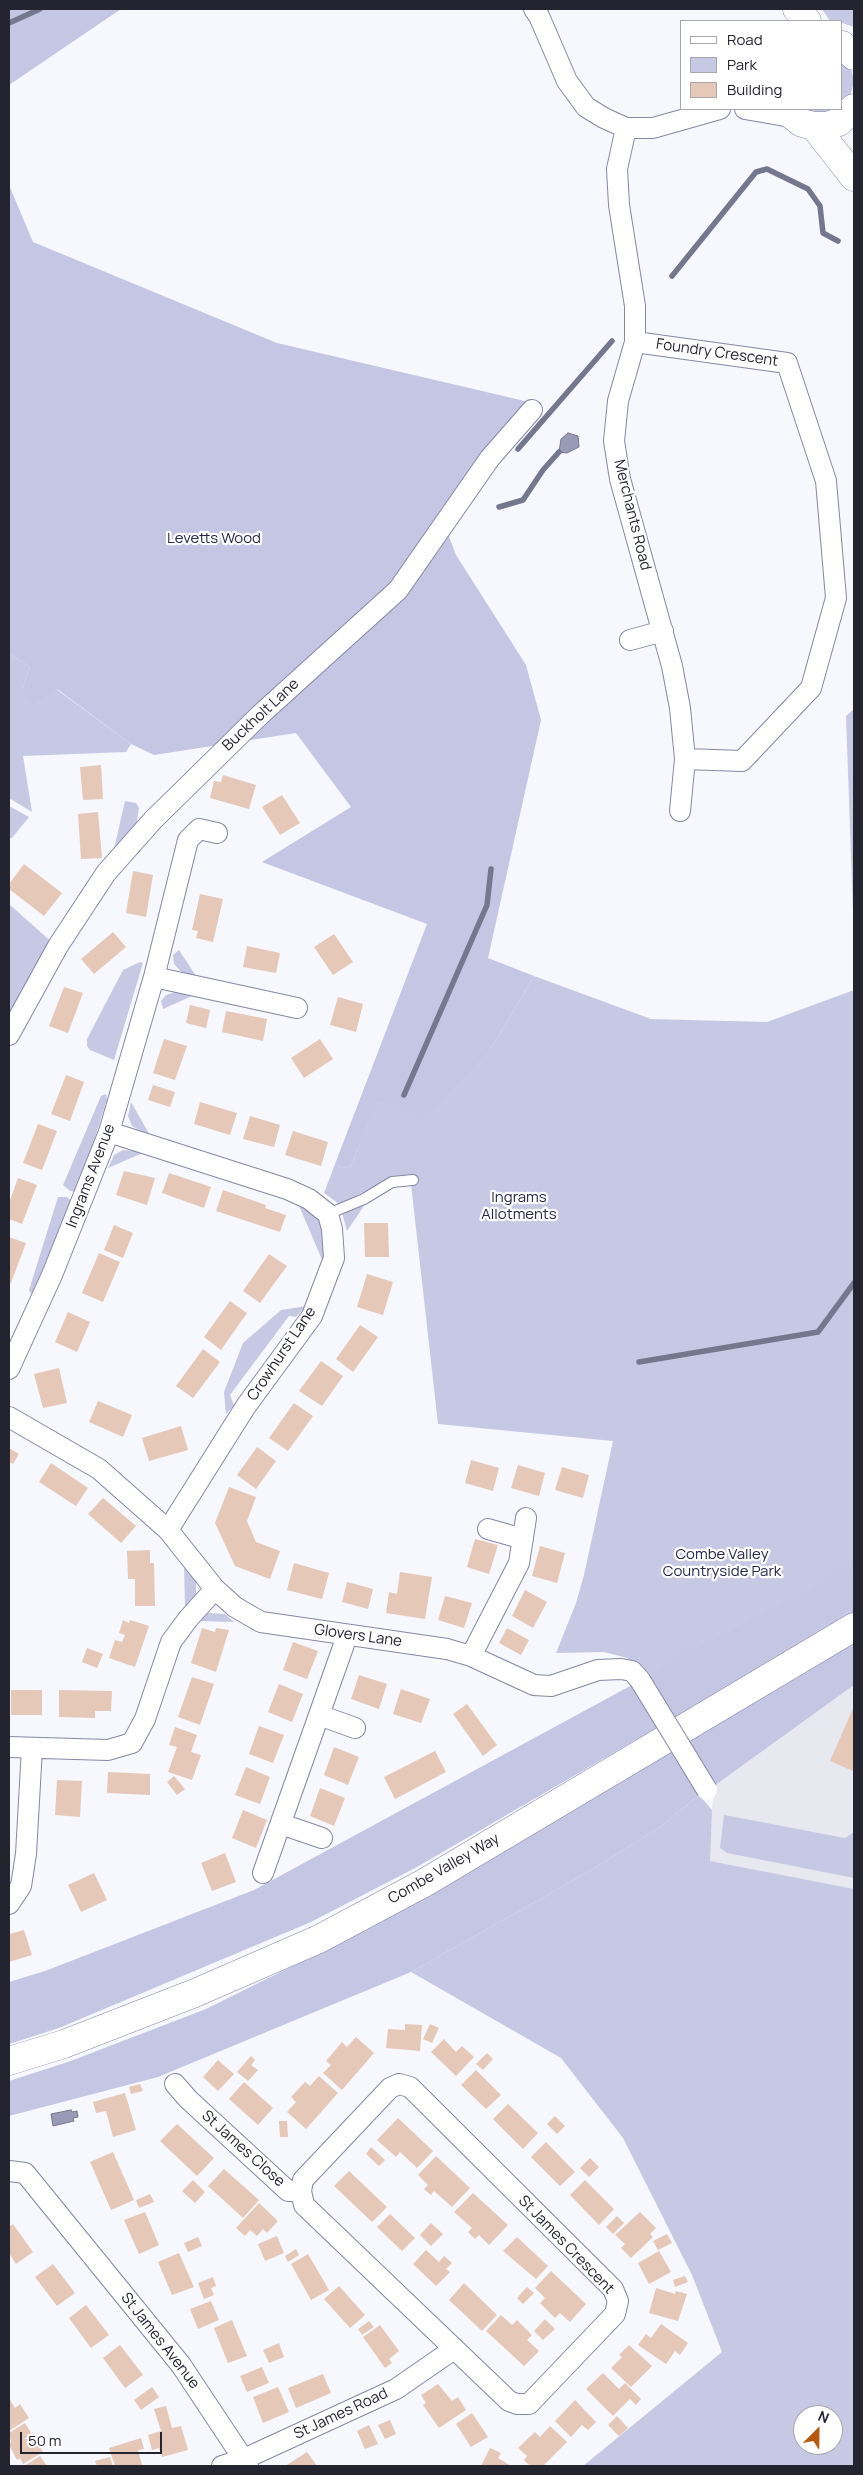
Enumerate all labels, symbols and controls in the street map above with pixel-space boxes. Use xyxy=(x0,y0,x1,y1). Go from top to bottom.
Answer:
legend xyxy=(680,20,843,110)
text: Road xyxy=(727,29,763,50)
text: Park xyxy=(727,54,757,75)
text: Building xyxy=(727,79,782,100)
street label: Foundry Crescent xyxy=(655,336,779,370)
street label: Merchants Road xyxy=(610,458,654,572)
park label: Levetts Wood xyxy=(167,530,261,548)
street label: Buckholt Lane xyxy=(219,675,303,755)
street label: Ingrams Avenue xyxy=(63,1122,119,1230)
park label: Ingrams Allotments xyxy=(481,1189,557,1224)
street label: Crowhurst Lane xyxy=(244,1304,320,1404)
park label: Combe Valley Countryside Park xyxy=(663,1546,781,1581)
street label: Glovers Lane xyxy=(313,1621,403,1651)
street label: Combe Valley Way xyxy=(385,1830,503,1908)
street label: St James Close xyxy=(198,2107,288,2191)
street label: St James Crescent xyxy=(514,2192,618,2298)
street label: St James Avenue xyxy=(117,2289,203,2393)
street label: St James Road xyxy=(291,2384,391,2444)
north arrow xyxy=(793,2405,843,2455)
text: N xyxy=(815,2406,832,2427)
scale bar xyxy=(22,2422,165,2454)
text: 50 m xyxy=(28,2430,62,2451)

